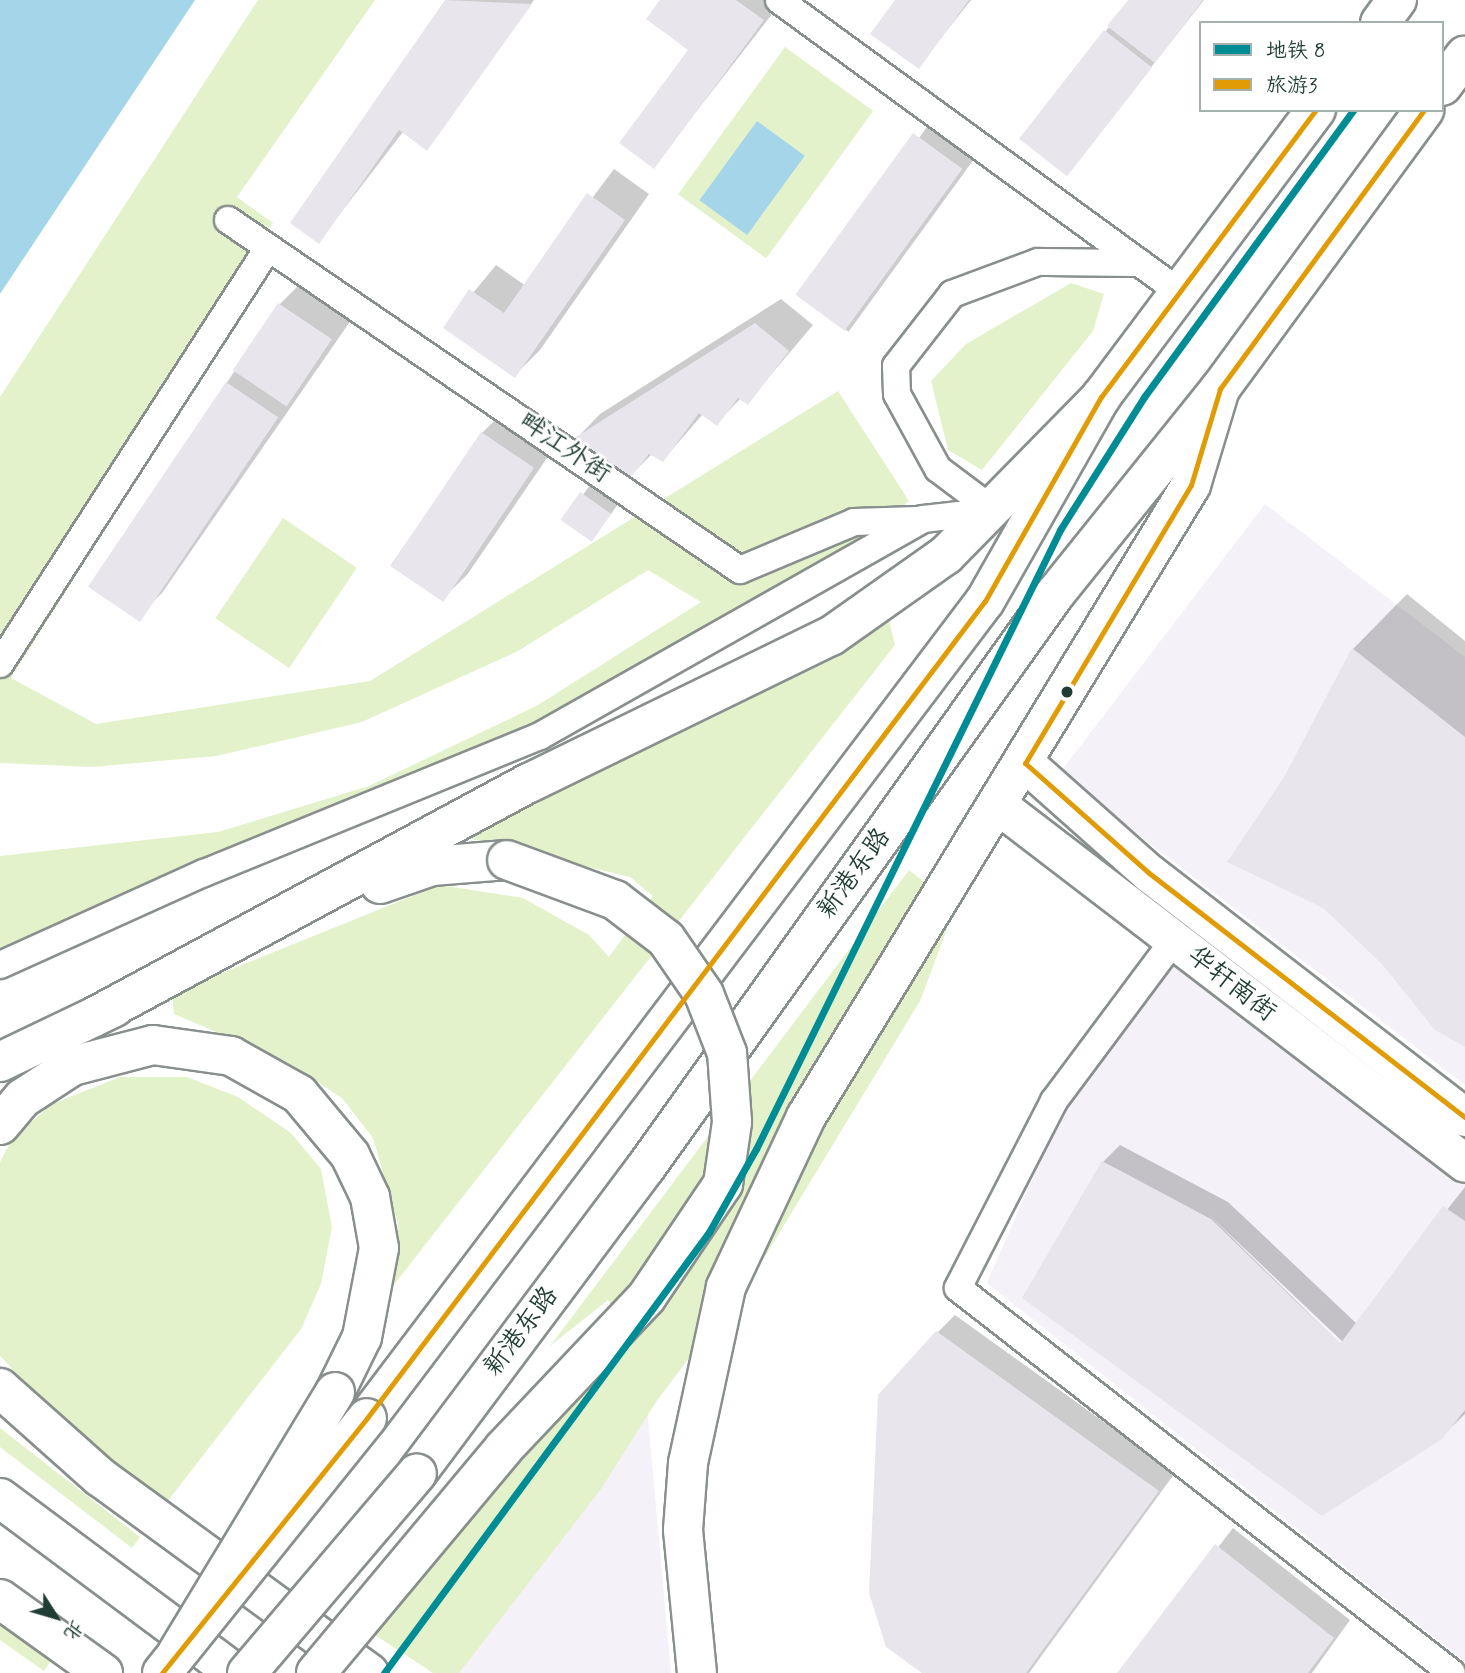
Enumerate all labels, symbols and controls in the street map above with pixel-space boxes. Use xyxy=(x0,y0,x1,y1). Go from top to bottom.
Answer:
legend xyxy=(1199,21,1444,112)
text: 地铁 8 xyxy=(1266,37,1326,65)
text: 旅游3 xyxy=(1266,72,1318,100)
street label: 畔江外街 xyxy=(512,407,616,491)
unlabelled marker xyxy=(1060,685,1074,699)
street label: 新港东路 xyxy=(812,823,898,925)
street label: 华轩南街 xyxy=(1180,941,1282,1029)
street label: 新港东路 xyxy=(478,1281,566,1383)
north arrow xyxy=(21,1582,91,1652)
text: 北 xyxy=(57,1615,89,1645)

